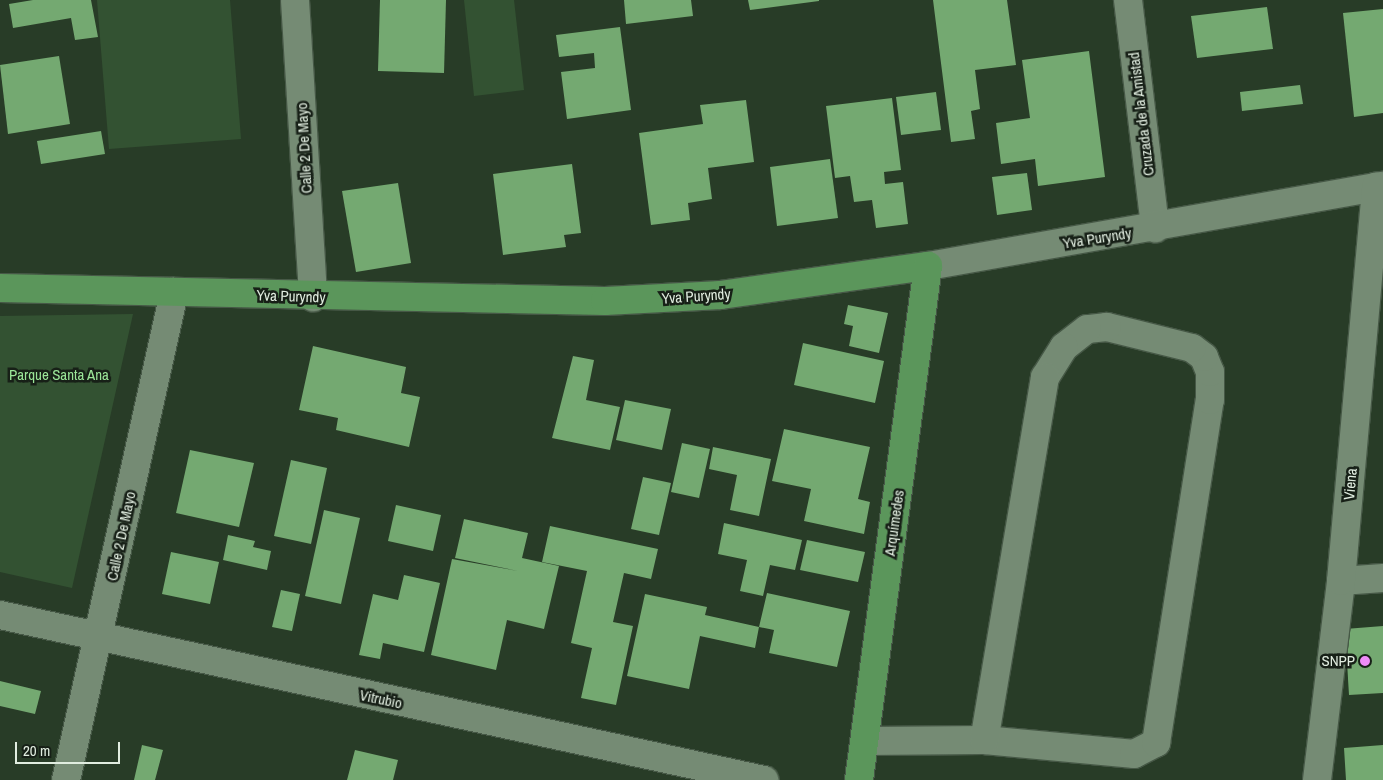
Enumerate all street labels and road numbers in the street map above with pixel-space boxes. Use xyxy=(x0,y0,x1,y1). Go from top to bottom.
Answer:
street label: Cruzada de la Amistad xyxy=(1124,51,1158,177)
street label: Calle 2 De Mayo xyxy=(293,102,315,194)
street label: Yva Puryndy xyxy=(1061,224,1133,252)
street label: Yva Puryndy xyxy=(661,285,731,307)
street label: Yva Puryndy xyxy=(256,286,326,306)
street label: Viena xyxy=(1340,467,1360,501)
street label: Arquímedes xyxy=(880,489,908,557)
street label: Calle 2 De Mayo xyxy=(103,490,139,582)
street label: Vitrubio xyxy=(358,686,404,712)

